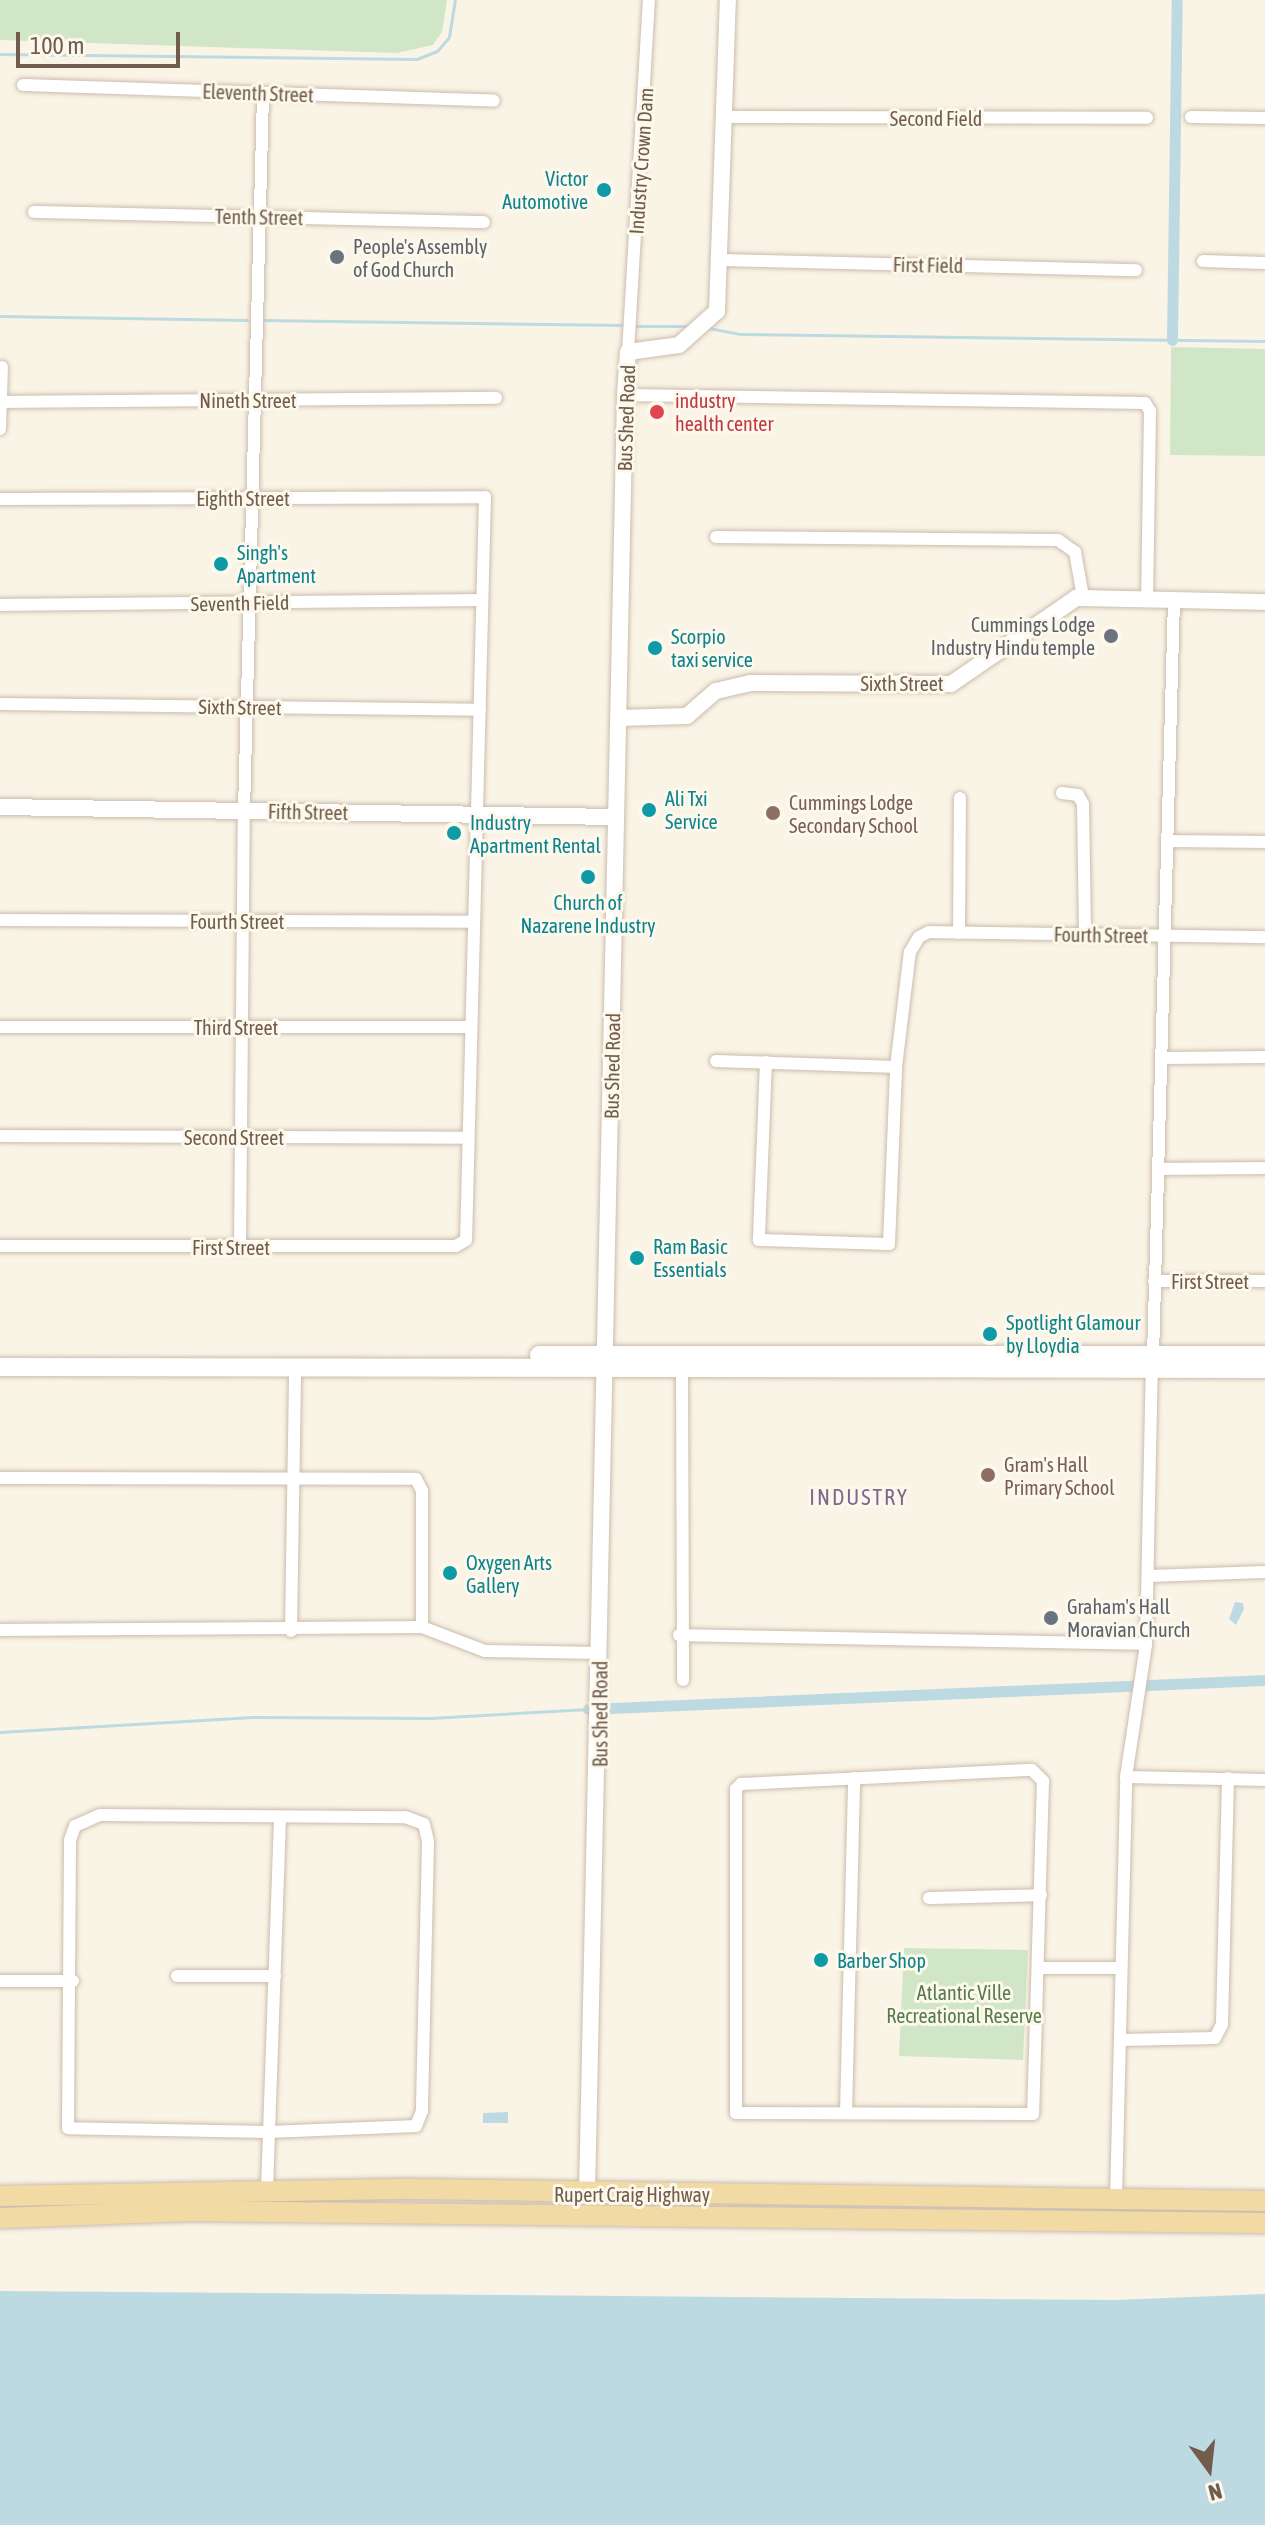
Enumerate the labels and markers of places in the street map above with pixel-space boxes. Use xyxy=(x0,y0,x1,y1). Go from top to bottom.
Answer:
place label: Victor Automotive xyxy=(502,166,588,213)
marker: Victor Automotive xyxy=(595,181,613,199)
place label: People's Assembly of God Church xyxy=(353,234,487,281)
marker: People's Assembly of God Church xyxy=(328,248,346,266)
place label: industry health center xyxy=(675,388,773,435)
marker: industry health center xyxy=(646,401,668,423)
place label: Singh's Apartment xyxy=(237,540,316,587)
marker: Singh's Apartment xyxy=(212,555,230,573)
place label: Cummings Lodge Industry Hindu temple xyxy=(931,612,1095,659)
place label: Scorpio taxi service xyxy=(671,624,753,671)
marker: Cummings Lodge Industry Hindu temple xyxy=(1102,627,1120,645)
marker: Scorpio taxi service xyxy=(646,639,664,657)
place label: Ali Txi Service xyxy=(665,786,718,833)
place label: Cummings Lodge Secondary School xyxy=(789,790,918,837)
marker: Ali Txi Service xyxy=(640,801,658,819)
marker: Cummings Lodge Secondary School xyxy=(764,804,782,822)
place label: Industry Apartment Rental xyxy=(470,810,601,857)
marker: Industry Apartment Rental xyxy=(445,824,463,842)
marker: Church of Nazarene Industry xyxy=(579,868,597,886)
place label: Church of Nazarene Industry xyxy=(521,890,655,937)
place label: Ram Basic Essentials xyxy=(653,1234,727,1281)
marker: Ram Basic Essentials xyxy=(628,1249,646,1267)
place label: Spotlight Glamour by Lloydia xyxy=(1006,1310,1140,1357)
marker: Spotlight Glamour by Lloydia xyxy=(981,1325,999,1343)
place label: Gram's Hall Primary School xyxy=(1004,1452,1114,1499)
marker: Gram's Hall Primary School xyxy=(979,1466,997,1484)
place label: Oxygen Arts Gallery xyxy=(466,1550,552,1597)
marker: Oxygen Arts Gallery xyxy=(441,1564,459,1582)
place label: Graham's Hall Moravian Church xyxy=(1067,1594,1191,1641)
marker: Graham's Hall Moravian Church xyxy=(1042,1609,1060,1627)
place label: Barber Shop xyxy=(837,1948,926,1972)
marker: Barber Shop xyxy=(812,1951,830,1969)

